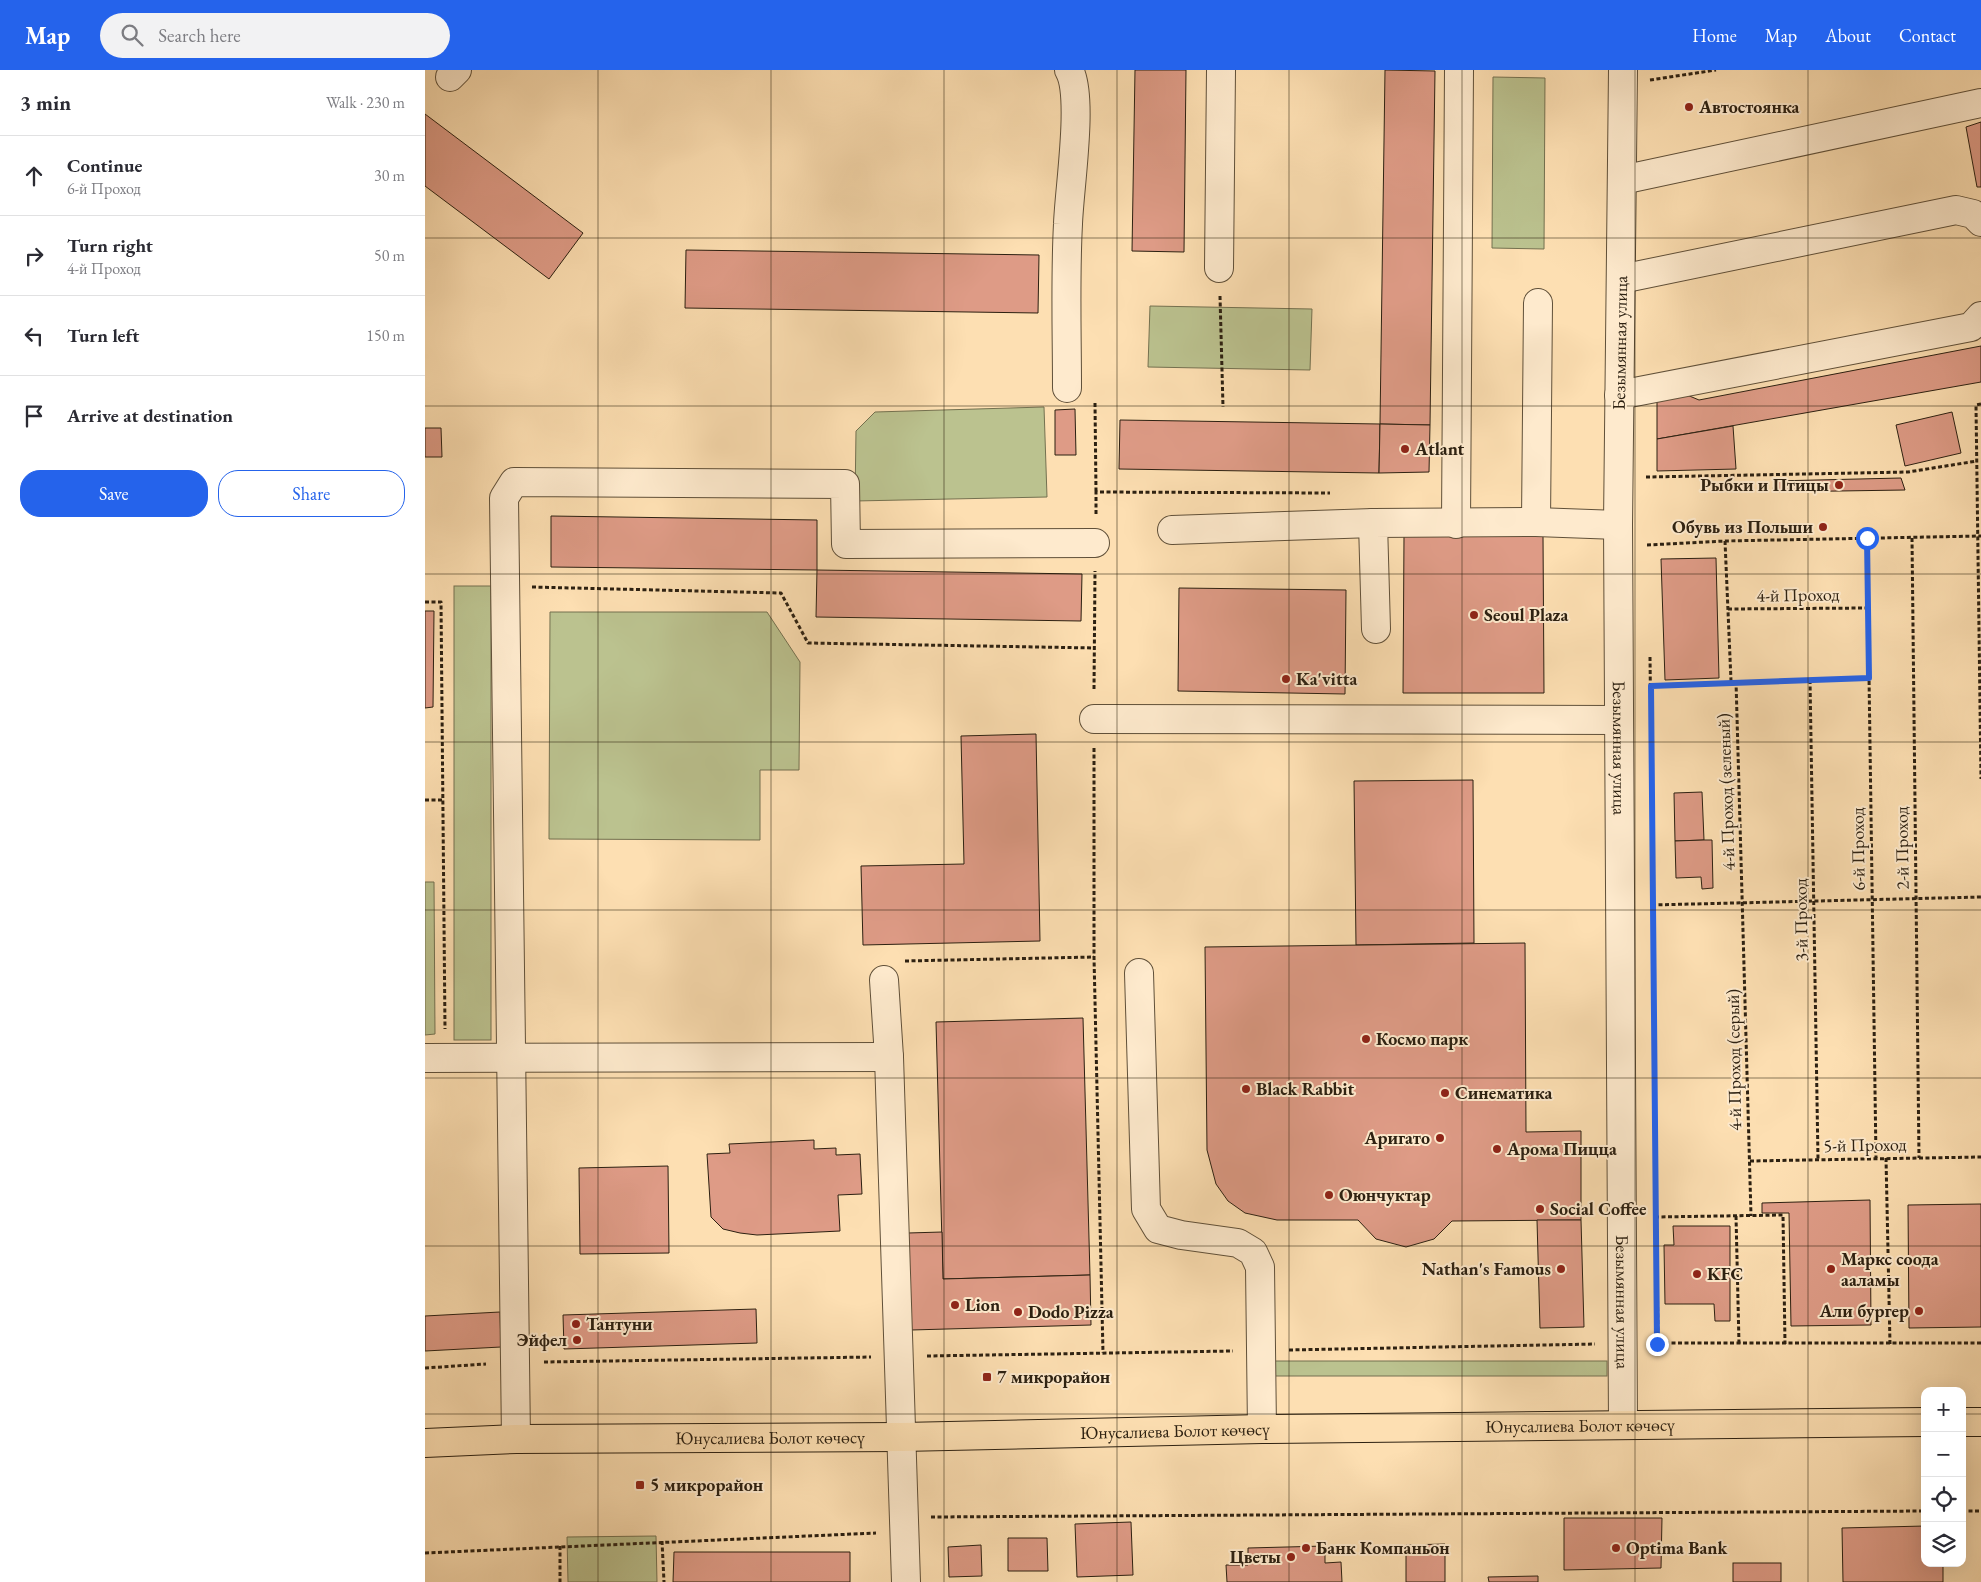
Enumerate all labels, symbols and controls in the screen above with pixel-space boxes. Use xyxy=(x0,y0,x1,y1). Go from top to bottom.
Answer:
search box xyxy=(100,13,450,58)
text: Map xyxy=(25,20,70,51)
icon: search xyxy=(118,21,146,49)
text: Search here xyxy=(158,23,241,48)
text: Home xyxy=(1692,24,1737,47)
text: Map xyxy=(1765,24,1797,47)
text: About xyxy=(1825,24,1871,47)
text: Contact xyxy=(1899,24,1956,47)
text: 3 min xyxy=(20,89,71,116)
text: Walk · 230 m xyxy=(326,92,405,113)
place label: Автостоянка xyxy=(1698,95,1800,118)
marker: Автостоянка xyxy=(1683,101,1695,113)
text: Continue xyxy=(67,153,142,178)
icon: ahead xyxy=(20,162,48,190)
text: 30 m xyxy=(374,165,405,186)
text: 6-й Проход xyxy=(67,178,141,199)
text: Turn right xyxy=(67,233,153,258)
icon: right xyxy=(20,242,48,270)
text: 50 m xyxy=(374,245,405,266)
text: 4-й Проход xyxy=(67,258,141,279)
street label: Безымянная улица xyxy=(1607,275,1632,410)
icon: left xyxy=(20,322,48,350)
text: Turn left xyxy=(67,323,139,348)
text: 150 m xyxy=(366,325,405,346)
icon: arrive xyxy=(20,402,48,430)
text: Arrive at destination xyxy=(67,403,233,428)
place label: Atlant xyxy=(1414,437,1465,460)
marker: Atlant xyxy=(1399,443,1411,455)
button: Save xyxy=(20,470,208,517)
button: Share xyxy=(218,470,405,517)
place label: Рыбки и Птицы xyxy=(1700,473,1829,496)
marker: Рыбки и Птицы xyxy=(1833,479,1845,491)
place label: Обувь из Польши xyxy=(1672,515,1813,538)
marker: Обувь из Польши xyxy=(1817,521,1829,533)
route start xyxy=(1856,527,1879,550)
street label: 4-й Проход xyxy=(1756,582,1840,607)
place label: Seoul Plaza xyxy=(1484,603,1568,626)
marker: Seoul Plaza xyxy=(1468,609,1480,621)
place label: Ka'vitta xyxy=(1296,667,1357,690)
marker: Ka'vitta xyxy=(1280,673,1292,685)
street label: Безымянная улица xyxy=(1608,681,1632,816)
street label: 4-й Проход (зеленый) xyxy=(1711,713,1740,871)
street label: 2-й Проход xyxy=(1889,806,1914,890)
street label: 6-й Проход xyxy=(1845,807,1870,891)
street label: 3-й Проход xyxy=(1788,878,1813,962)
street label: 4-й Проход (серый) xyxy=(1721,989,1746,1131)
place label: Космо парк xyxy=(1376,1027,1468,1050)
marker: Космо парк xyxy=(1360,1033,1372,1045)
place label: Black Rabbit xyxy=(1256,1077,1355,1100)
place label: Синематика xyxy=(1455,1081,1552,1104)
marker: Black Rabbit xyxy=(1240,1083,1252,1095)
marker: Синематика xyxy=(1439,1087,1451,1099)
place label: Аригато xyxy=(1364,1126,1430,1149)
marker: Аригато xyxy=(1434,1132,1446,1144)
street label: 5-й Проход xyxy=(1823,1132,1907,1157)
place label: Арома Пицца xyxy=(1506,1137,1617,1160)
marker: Арома Пицца xyxy=(1491,1143,1503,1155)
place label: Оюнчуктар xyxy=(1339,1183,1431,1206)
marker: Оюнчуктар xyxy=(1323,1189,1335,1201)
place label: Social Coffee xyxy=(1550,1197,1647,1220)
marker: Social Coffee xyxy=(1534,1203,1546,1215)
street label: Безымянная улица xyxy=(1611,1235,1635,1370)
place label: Маркс соода ааламы xyxy=(1841,1247,1939,1291)
place label: Nathan's Famous xyxy=(1422,1257,1551,1280)
place label: KFC xyxy=(1707,1262,1743,1285)
marker: Nathan's Famous xyxy=(1555,1263,1567,1275)
marker: Маркс соода ааламы xyxy=(1825,1263,1837,1275)
marker: KFC xyxy=(1691,1268,1703,1280)
place label: Lion xyxy=(965,1293,1000,1316)
marker: Lion xyxy=(949,1299,961,1311)
place label: Али бургер xyxy=(1818,1299,1909,1322)
place label: Dodo Pizza xyxy=(1028,1300,1114,1323)
marker: Али бургер xyxy=(1913,1305,1925,1317)
marker: Dodo Pizza xyxy=(1012,1306,1024,1318)
place label: Тантуни xyxy=(586,1312,653,1335)
marker: Тантуни xyxy=(570,1318,582,1330)
place label: Эйфел xyxy=(517,1328,567,1351)
route end xyxy=(1646,1333,1669,1356)
marker: Эйфел xyxy=(571,1334,583,1346)
place label: 7 микрорайон xyxy=(997,1365,1111,1388)
marker: 7 микрорайон xyxy=(981,1371,993,1383)
map controls xyxy=(1921,1387,1966,1567)
button: + xyxy=(1921,1387,1966,1432)
street label: Юнусалиева Болот көчөсү xyxy=(1485,1413,1676,1438)
street label: Юнусалиева Болот көчөсү xyxy=(1080,1417,1271,1444)
street label: Юнусалиева Болот көчөсү xyxy=(675,1425,866,1449)
button: − xyxy=(1921,1432,1966,1477)
place label: 5 микрорайон xyxy=(650,1473,764,1496)
button: locate xyxy=(1921,1477,1966,1522)
marker: 5 микрорайон xyxy=(634,1479,646,1491)
button: layers xyxy=(1921,1522,1966,1567)
place label: Банк Компаньон xyxy=(1316,1536,1450,1559)
place label: Optima Bank xyxy=(1626,1536,1729,1559)
marker: Банк Компаньон xyxy=(1300,1542,1312,1554)
marker: Optima Bank xyxy=(1610,1542,1622,1554)
place label: Цветы xyxy=(1230,1545,1281,1568)
marker: Цветы xyxy=(1285,1551,1297,1563)

